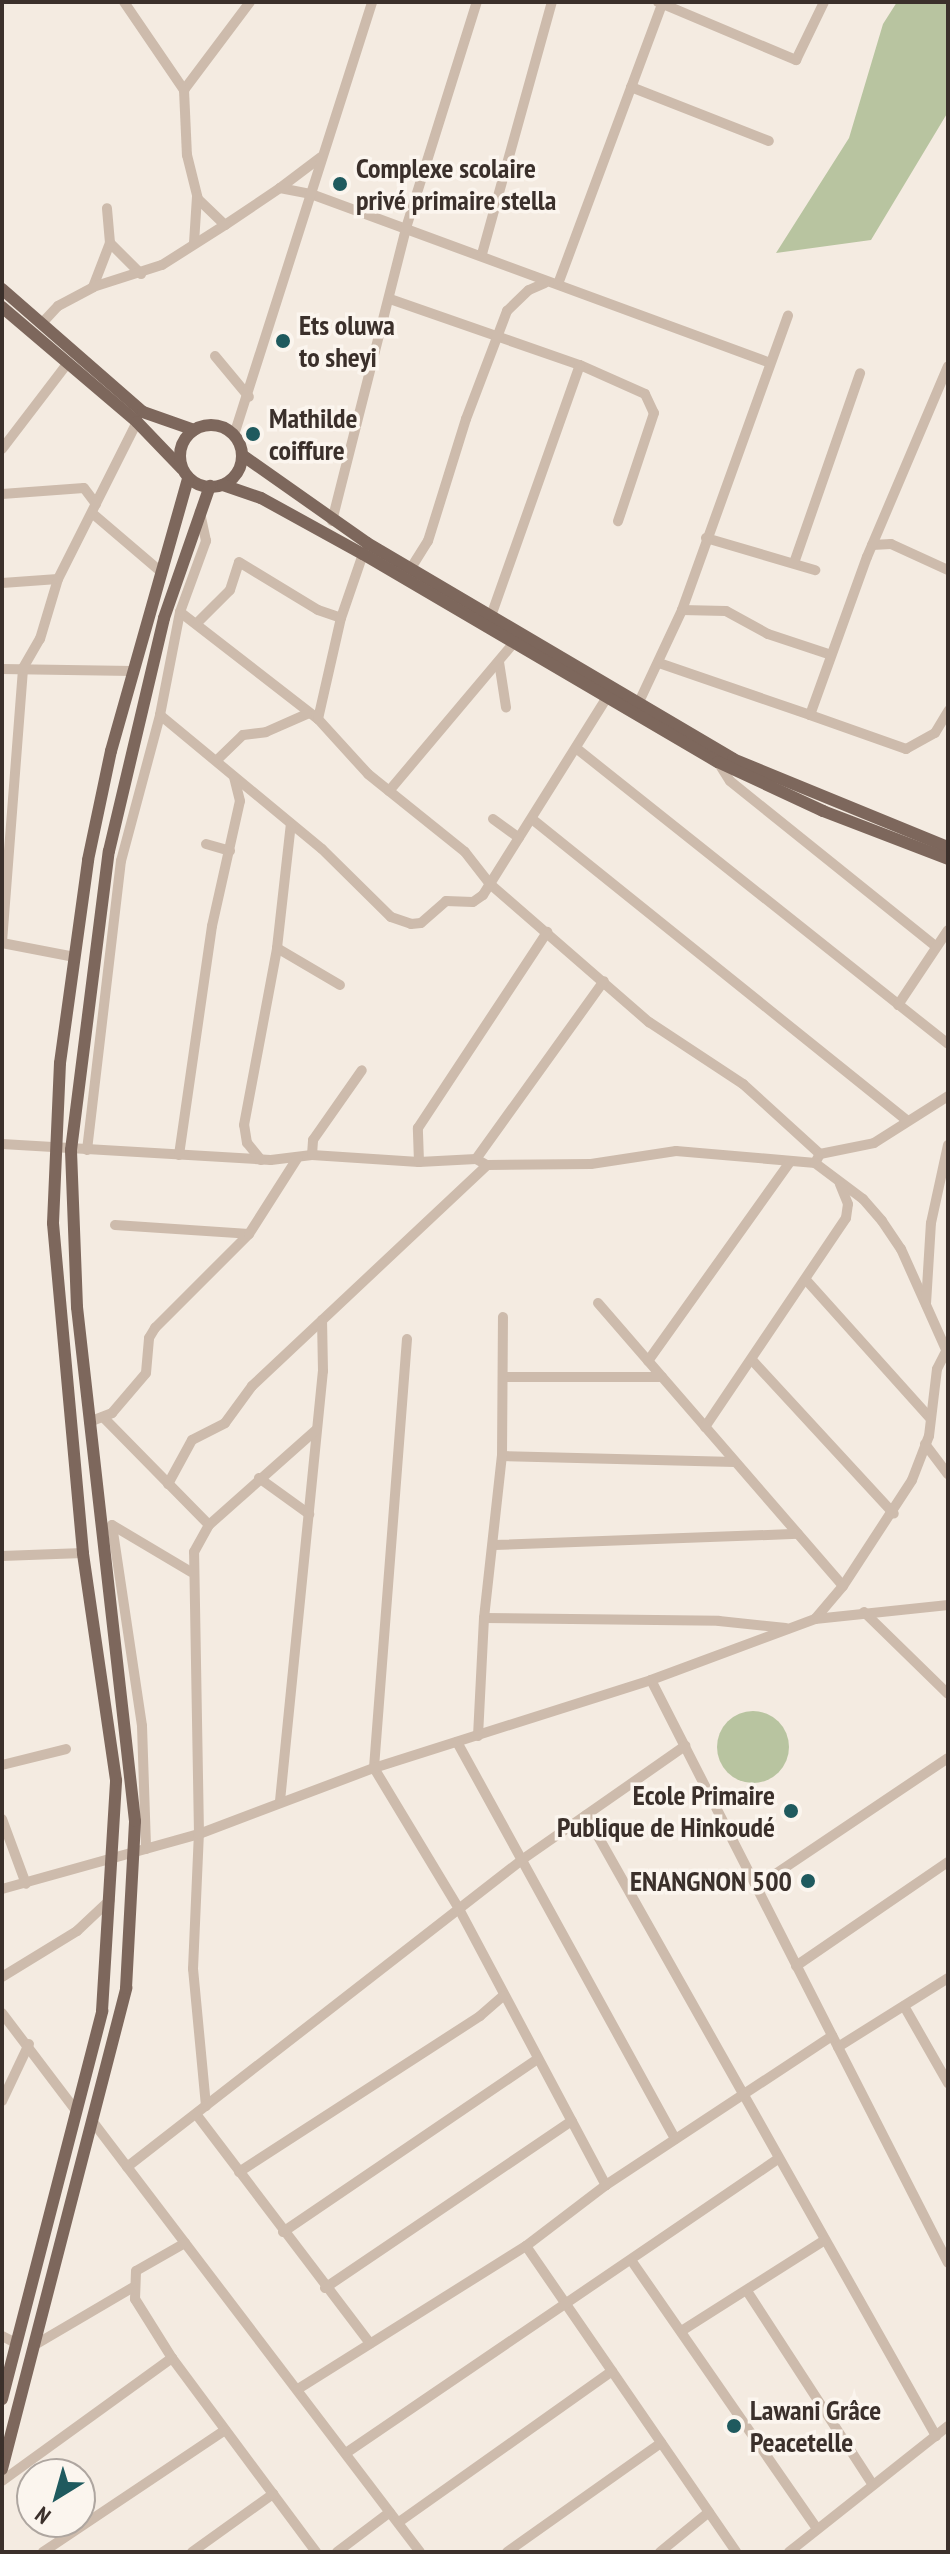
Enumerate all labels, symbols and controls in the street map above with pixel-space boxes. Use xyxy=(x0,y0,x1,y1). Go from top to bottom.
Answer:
place label: Complexe scolaire privé primaire stella xyxy=(356,151,556,217)
marker: Complexe scolaire privé primaire stella xyxy=(331,175,349,193)
place label: Ets oluwa to sheyi xyxy=(299,308,395,374)
marker: Ets oluwa to sheyi xyxy=(274,332,292,350)
place label: Mathilde coiffure xyxy=(269,401,357,467)
marker: Mathilde coiffure xyxy=(244,425,262,443)
place label: Ecole Primaire Publique de Hinkoudé xyxy=(557,1778,775,1844)
marker: Ecole Primaire Publique de Hinkoudé xyxy=(782,1802,800,1820)
place label: ENANGNON 500 xyxy=(630,1864,792,1898)
marker: ENANGNON 500 xyxy=(799,1872,817,1890)
place label: Lawani Grâce Peacetelle xyxy=(750,2393,882,2459)
marker: Lawani Grâce Peacetelle xyxy=(725,2417,743,2435)
north arrow xyxy=(16,2458,96,2538)
text: N xyxy=(30,2501,56,2530)

